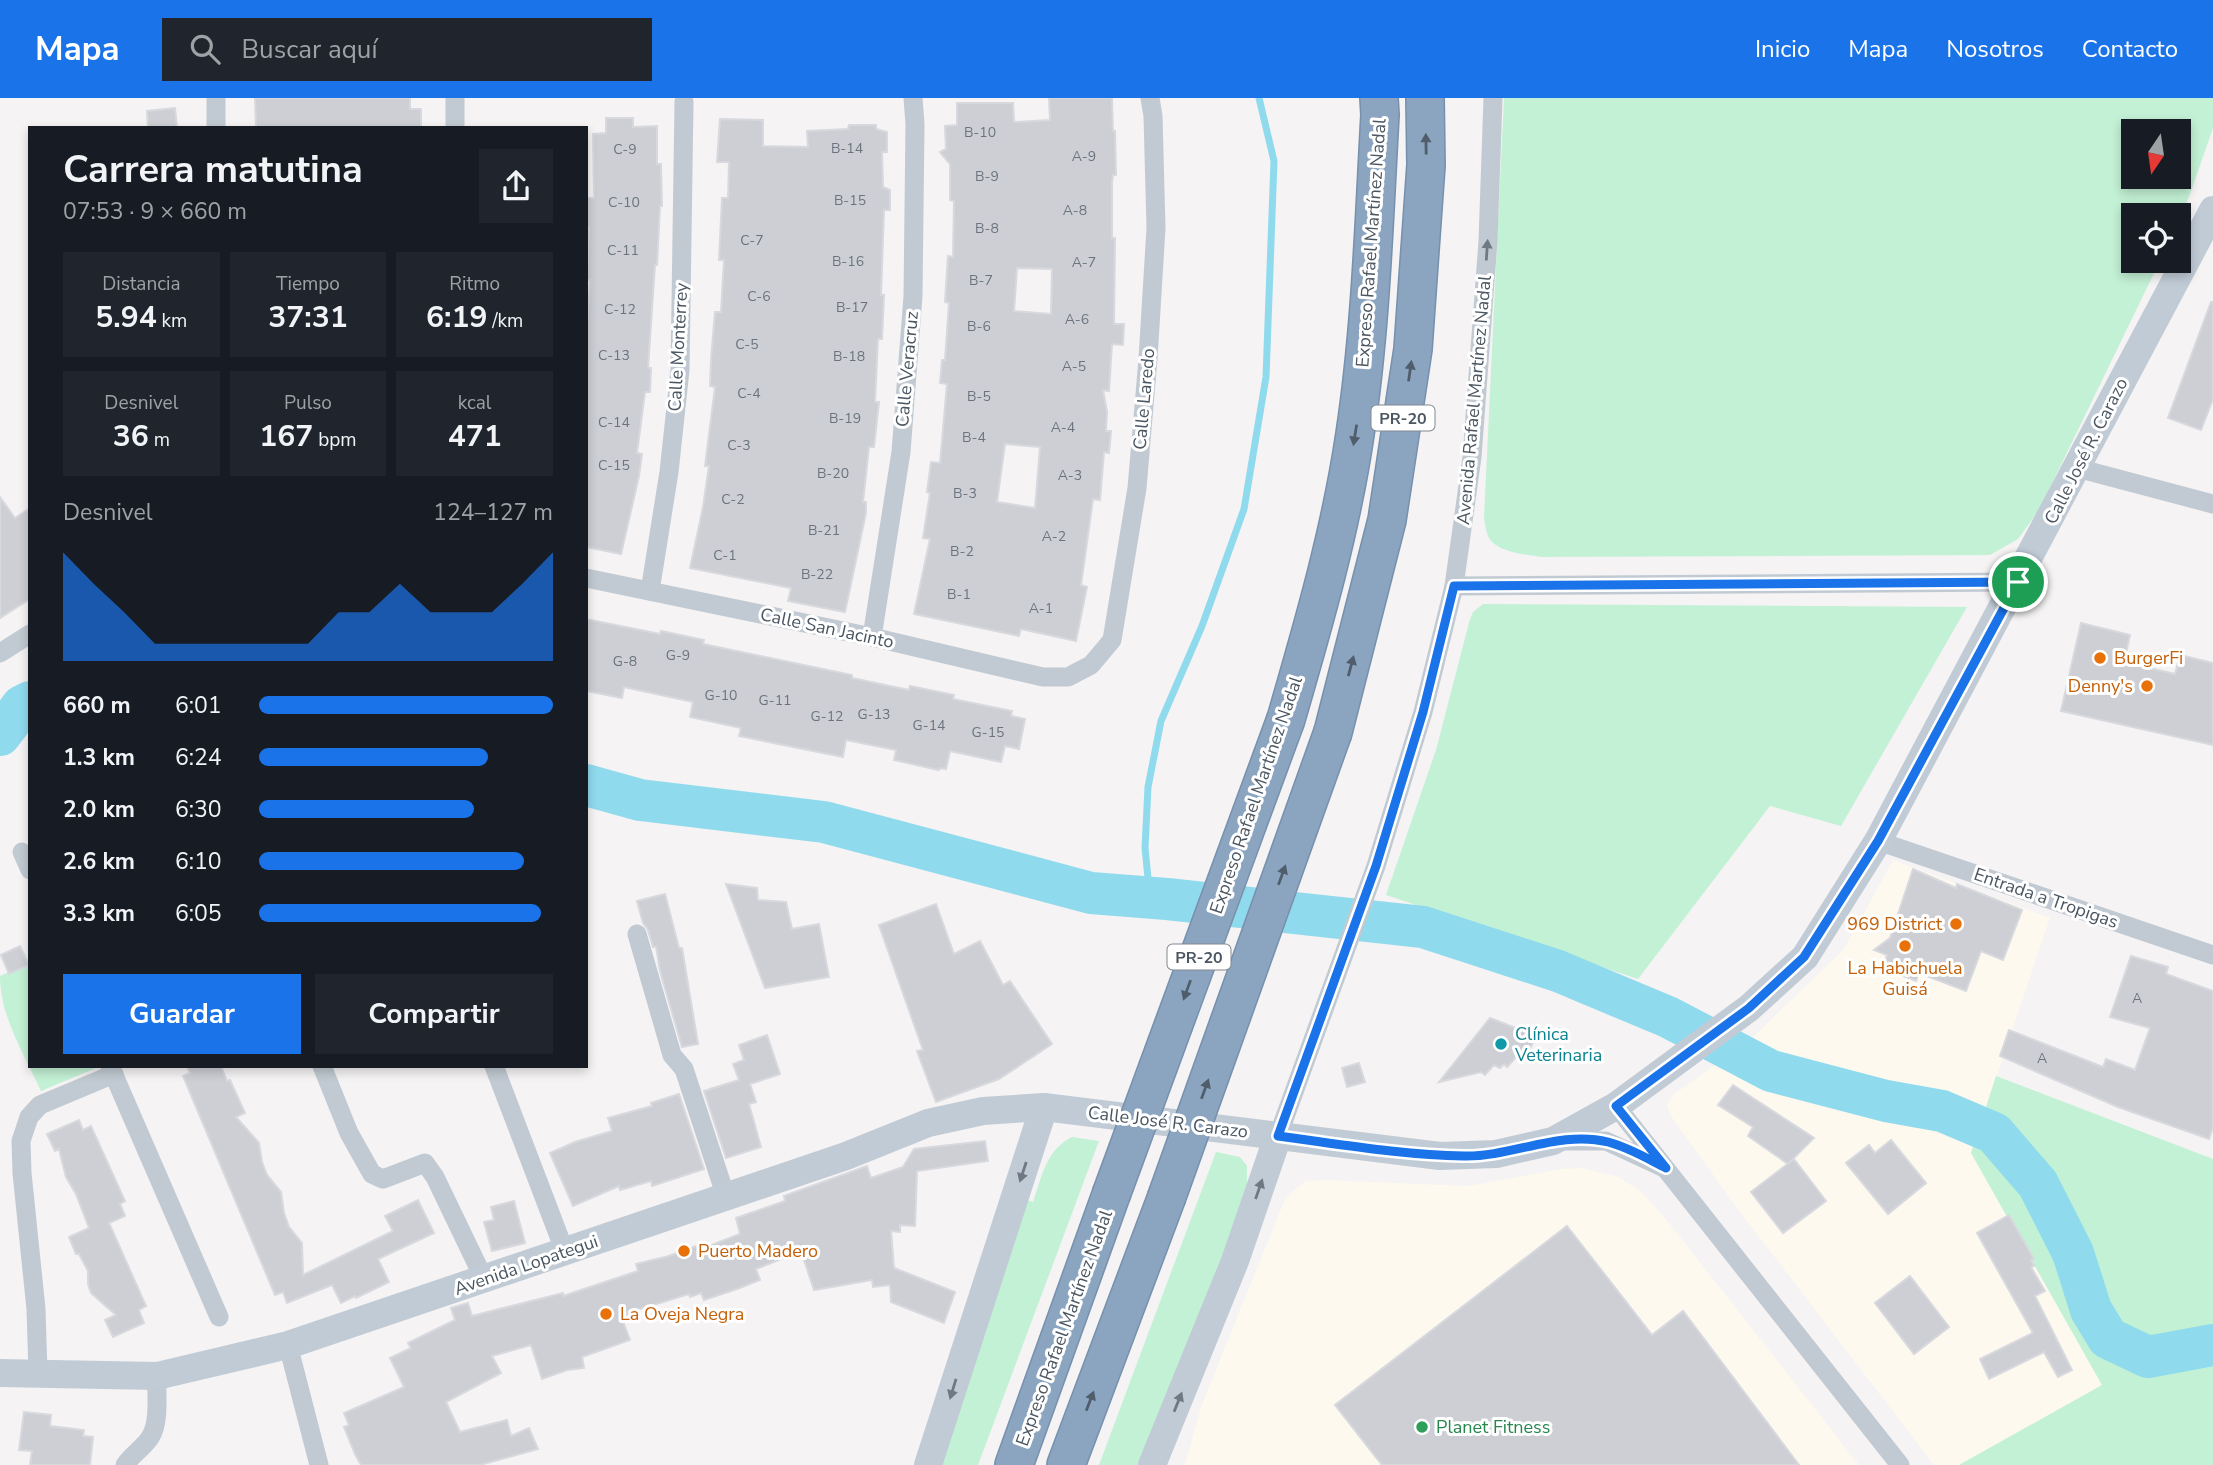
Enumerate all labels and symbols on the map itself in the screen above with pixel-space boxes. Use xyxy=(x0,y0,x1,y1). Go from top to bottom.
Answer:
street label: Expreso Rafael Martínez Nadal xyxy=(1350,117,1392,368)
north arrow xyxy=(2121,119,2191,189)
house number: B-10 xyxy=(964,123,996,142)
one-way arrow xyxy=(1420,133,1432,155)
house number: B-14 xyxy=(831,139,863,158)
house number: C-9 xyxy=(613,140,637,159)
house number: A-9 xyxy=(1072,147,1096,166)
house number: B-9 xyxy=(975,167,999,186)
house number: B-15 xyxy=(834,191,866,210)
house number: C-10 xyxy=(608,193,640,212)
house number: A-8 xyxy=(1063,201,1087,220)
house number: B-8 xyxy=(975,219,999,238)
house number: C-7 xyxy=(740,231,764,250)
one-way arrow xyxy=(1482,239,1493,261)
house number: C-11 xyxy=(607,241,639,260)
house number: B-16 xyxy=(832,252,864,271)
house number: A-7 xyxy=(1072,253,1096,272)
house number: B-7 xyxy=(969,271,993,290)
street label: Avenida Rafael Martínez Nadal xyxy=(1451,274,1497,526)
street label: Calle Monterrey xyxy=(663,281,693,412)
house number: C-6 xyxy=(747,287,771,306)
house number: B-17 xyxy=(836,298,868,317)
house number: C-12 xyxy=(604,300,636,319)
street label: Calle Veracruz xyxy=(890,310,924,428)
house number: A-6 xyxy=(1065,310,1089,329)
house number: B-6 xyxy=(967,317,991,336)
house number: C-5 xyxy=(735,335,759,354)
house number: C-13 xyxy=(598,346,630,365)
house number: B-18 xyxy=(833,347,865,366)
street label: Calle Laredo xyxy=(1128,347,1160,451)
house number: A-5 xyxy=(1062,357,1086,376)
one-way arrow xyxy=(1404,360,1415,382)
street label: Calle José R. Carazo xyxy=(2039,374,2133,528)
house number: C-4 xyxy=(737,384,761,403)
house number: B-5 xyxy=(967,387,991,406)
road number: PR-20 xyxy=(1372,406,1434,430)
house number: B-19 xyxy=(829,409,861,428)
house number: C-14 xyxy=(598,413,630,432)
house number: A-4 xyxy=(1051,418,1075,437)
one-way arrow xyxy=(1349,424,1360,446)
house number: B-4 xyxy=(962,428,986,447)
house number: C-3 xyxy=(727,436,751,455)
house number: C-15 xyxy=(598,456,630,475)
house number: B-20 xyxy=(817,464,849,483)
house number: A-3 xyxy=(1058,466,1082,485)
house number: B-3 xyxy=(953,484,977,503)
house number: C-2 xyxy=(721,490,745,509)
house number: B-21 xyxy=(808,521,840,540)
house number: A-2 xyxy=(1042,527,1066,546)
house number: B-2 xyxy=(950,542,974,561)
house number: C-1 xyxy=(713,546,737,565)
pin xyxy=(1988,552,2048,612)
house number: B-22 xyxy=(801,565,833,584)
house number: B-1 xyxy=(947,585,971,604)
house number: A-1 xyxy=(1029,599,1053,618)
street label: Calle San Jacinto xyxy=(758,602,896,654)
house number: G-9 xyxy=(666,646,690,665)
place label: BurgerFi xyxy=(2114,646,2183,670)
marker: BurgerFi xyxy=(2092,650,2108,666)
house number: G-8 xyxy=(613,652,637,671)
one-way arrow xyxy=(1346,654,1357,676)
street label: Expreso Rafael Martínez Nadal xyxy=(1204,673,1308,917)
place label: Denny's xyxy=(2068,674,2133,698)
marker: Denny's xyxy=(2139,678,2155,694)
house number: G-10 xyxy=(705,686,737,705)
house number: G-11 xyxy=(759,691,791,710)
house number: G-13 xyxy=(858,705,890,724)
house number: G-12 xyxy=(811,707,843,726)
house number: G-14 xyxy=(913,716,945,735)
house number: G-15 xyxy=(972,723,1004,742)
street label: Entrada a Tropigas xyxy=(1971,862,2121,934)
one-way arrow xyxy=(1277,864,1288,885)
place label: 969 District xyxy=(1847,912,1943,936)
marker: 969 District xyxy=(1948,916,1964,932)
marker: La Habichuela Guisá xyxy=(1897,938,1913,954)
road number: PR-20 xyxy=(1168,944,1230,970)
place label: La Habichuela Guisá xyxy=(1848,956,1962,1001)
one-way arrow xyxy=(1181,980,1192,1001)
house number: A xyxy=(2132,989,2142,1008)
place label: Clínica Veterinaria xyxy=(1514,1022,1602,1067)
marker: Clínica Veterinaria xyxy=(1493,1036,1509,1052)
house number: A xyxy=(2037,1049,2047,1068)
one-way arrow xyxy=(1200,1078,1211,1099)
street label: Calle José R. Carazo xyxy=(1087,1100,1249,1144)
one-way arrow xyxy=(1017,1162,1027,1183)
one-way arrow xyxy=(1254,1179,1265,1200)
street label: Expreso Rafael Martínez Nadal xyxy=(1010,1206,1118,1449)
street label: Avenida Lopategui xyxy=(451,1229,601,1301)
place label: Puerto Madero xyxy=(698,1239,818,1263)
marker: Puerto Madero xyxy=(676,1243,692,1259)
place label: La Oveja Negra xyxy=(620,1302,744,1326)
marker: La Oveja Negra xyxy=(598,1306,614,1322)
one-way arrow xyxy=(947,1379,958,1400)
one-way arrow xyxy=(1085,1391,1096,1412)
one-way arrow xyxy=(1172,1391,1183,1412)
place label: Planet Fitness xyxy=(1436,1415,1550,1439)
marker: Planet Fitness xyxy=(1414,1419,1430,1435)

